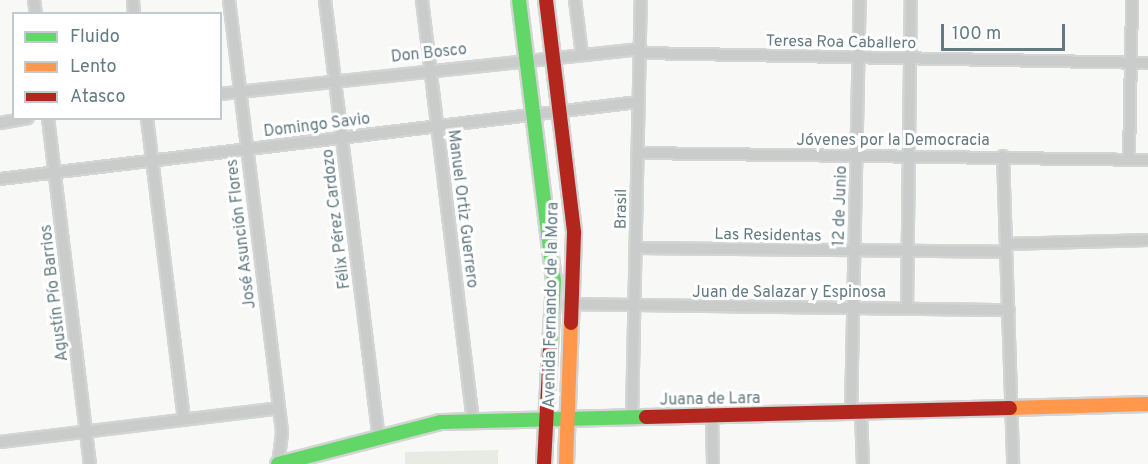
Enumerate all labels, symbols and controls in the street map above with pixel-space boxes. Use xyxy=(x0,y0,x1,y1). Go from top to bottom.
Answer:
legend xyxy=(12,12,222,120)
scale bar xyxy=(944,12,1068,50)
text: 100 m xyxy=(952,23,1001,46)
text: Fluido xyxy=(70,26,120,49)
street label: Teresa Roa Caballero xyxy=(766,32,916,54)
street label: Don Bosco xyxy=(390,40,468,68)
text: Lento xyxy=(70,56,116,79)
text: Atasco xyxy=(70,86,126,109)
street label: Domingo Savio xyxy=(263,110,371,142)
street label: Manuel Ortiz Guerrero xyxy=(443,129,481,289)
street label: Jóvenes por la Democracia xyxy=(796,131,990,151)
street label: Félix Pérez Cardozo xyxy=(319,148,355,290)
street label: José Asunción Flores xyxy=(223,158,261,310)
street label: 12 de Junio xyxy=(830,165,852,247)
street label: Brasil xyxy=(612,189,632,229)
street label: Avenida Fernando de la Mora xyxy=(541,202,563,408)
street label: Agustín Pío Barrios xyxy=(37,224,73,362)
street label: Las Residentas xyxy=(714,225,822,247)
street label: Juan de Salazar y Espinosa xyxy=(692,283,886,303)
street label: Juana de Lara xyxy=(659,390,761,410)

